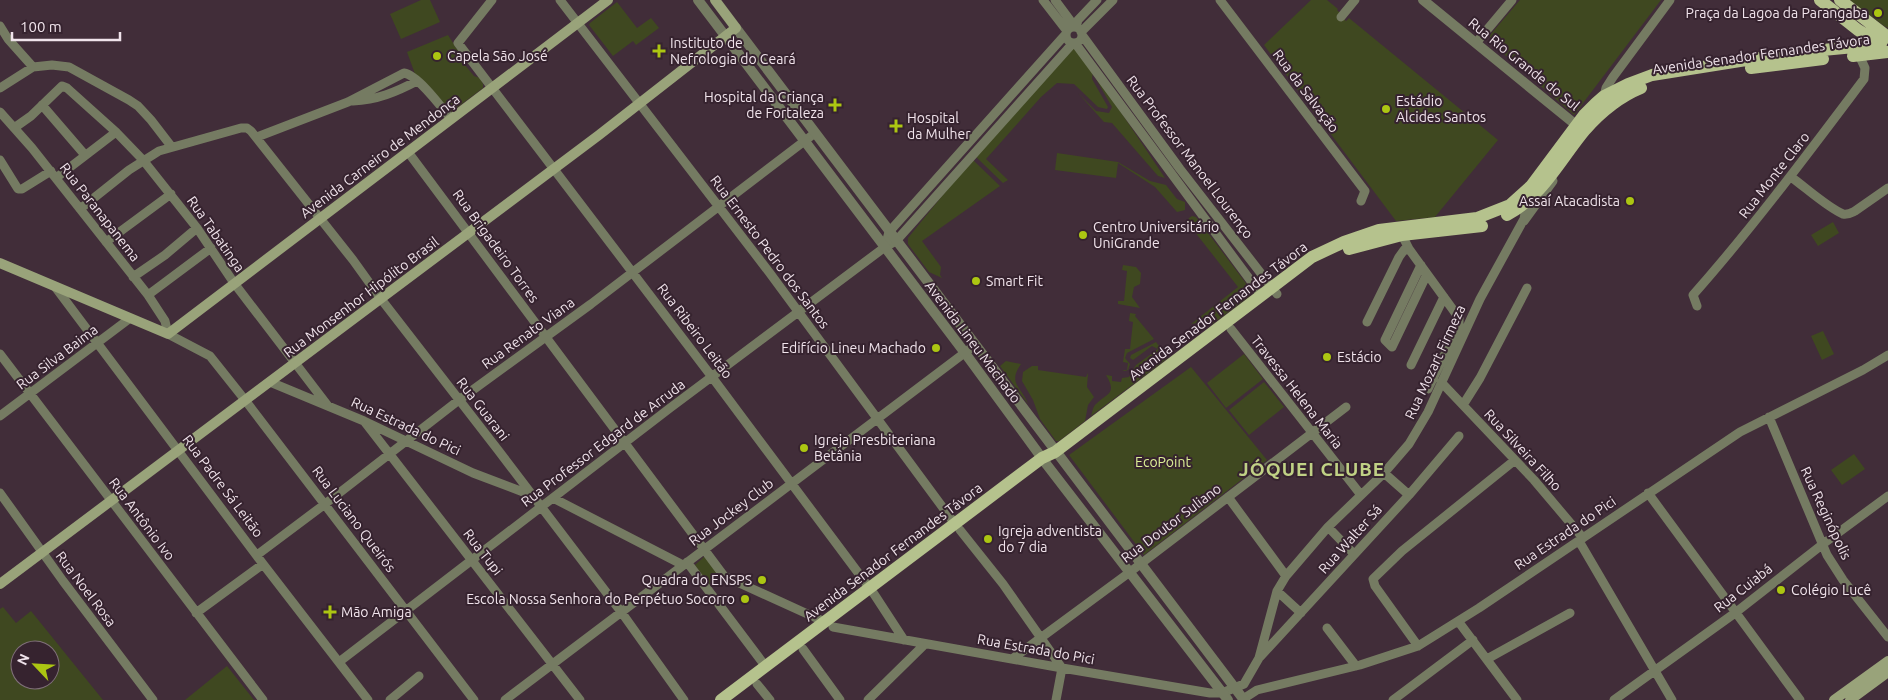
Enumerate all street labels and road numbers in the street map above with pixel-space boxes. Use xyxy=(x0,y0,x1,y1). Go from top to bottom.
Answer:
street label: Rua Rio Grande do Sul xyxy=(1465,14,1583,114)
street label: Avenida Senador Fernandes Távora xyxy=(1651,31,1871,77)
street label: Rua da Salvação xyxy=(1270,46,1342,136)
street label: Rua Professor Manoel Lourenço xyxy=(1123,72,1257,242)
street label: Avenida Carneiro de Mendonça xyxy=(297,91,463,221)
street label: Rua Monte Claro xyxy=(1735,129,1813,221)
street label: Rua Paranapanema xyxy=(57,160,143,264)
street label: Rua Ernesto Pedro dos Santos xyxy=(707,172,833,332)
street label: Rua Brigadeiro Torres xyxy=(450,186,542,306)
street label: Rua Tabatinga xyxy=(184,193,248,275)
street label: Rua Monsenhor Hipólito Brasil xyxy=(280,233,442,361)
street label: Avenida Senador Fernandes Távora xyxy=(1126,239,1310,383)
street label: Avenida Lineu Machado xyxy=(922,278,1024,406)
street label: Rua Ribeiro Leitão xyxy=(654,281,736,381)
street label: Rua Renato Viana xyxy=(479,294,577,372)
street label: Rua Mozart Firmeza xyxy=(1401,302,1469,422)
street label: Rua Silva Baima xyxy=(13,321,101,393)
street label: Travessa Helena Maria xyxy=(1248,332,1346,452)
street label: Rua Guarani xyxy=(453,374,513,444)
street label: Rua Professor Edgard de Arruda xyxy=(518,376,688,510)
street label: Rua Estrada do Pici xyxy=(349,394,463,458)
street label: Rua Silveira Filho xyxy=(1481,406,1565,494)
street label: Rua Padre Sá Leitão xyxy=(179,432,267,540)
street label: Rua Luciano Queirós xyxy=(309,463,399,575)
street label: Rua Reginópolis xyxy=(1797,464,1855,562)
street label: Rua Antônio Ivo xyxy=(106,475,178,563)
street label: Rua Jockey Club xyxy=(686,475,776,549)
street label: Avenida Senador Fernandes Távora xyxy=(801,480,985,624)
street label: Rua Doutor Suliano xyxy=(1118,480,1224,566)
street label: Rua Estrada do Pici xyxy=(1511,493,1619,573)
street label: Rua Walter Sá xyxy=(1315,501,1385,577)
street label: Rua Tupi xyxy=(460,526,506,578)
street label: Rua Noel Rosa xyxy=(53,548,119,630)
street label: Rua Cuiabá xyxy=(1711,560,1775,616)
street label: Rua Estrada do Pici xyxy=(976,631,1096,667)

